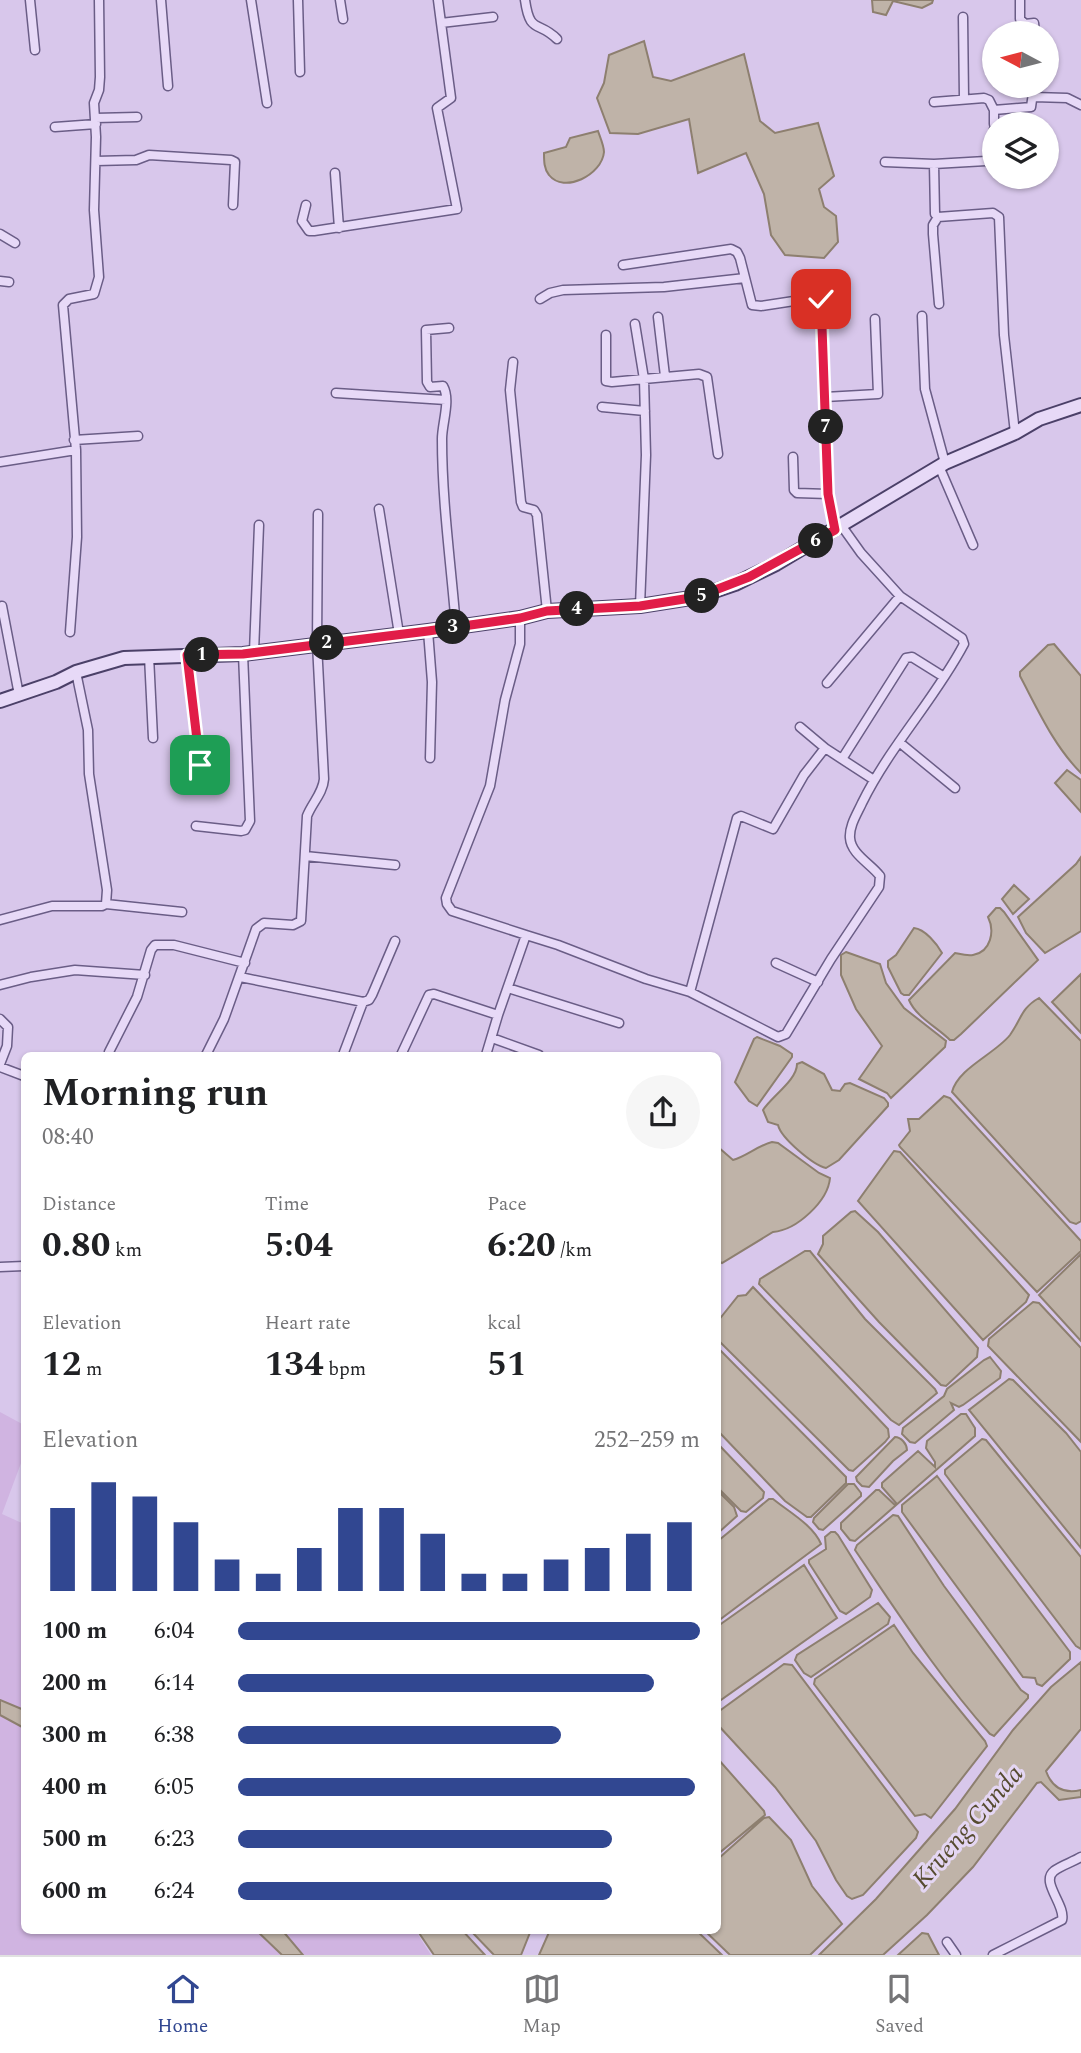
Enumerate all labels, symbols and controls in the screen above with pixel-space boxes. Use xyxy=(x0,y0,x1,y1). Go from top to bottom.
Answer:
north arrow xyxy=(982,21,1059,98)
map controls xyxy=(982,21,1059,189)
button: layers xyxy=(982,112,1059,189)
pin xyxy=(791,269,851,329)
icon: check xyxy=(802,280,840,318)
pin: 7 xyxy=(808,410,844,444)
text: 7 xyxy=(820,412,831,441)
pin: 6 xyxy=(798,524,834,558)
text: 6 xyxy=(810,526,821,555)
pin: 5 xyxy=(684,578,720,614)
text: 5 xyxy=(696,581,707,610)
pin: 4 xyxy=(560,592,594,626)
text: 4 xyxy=(571,594,582,623)
pin: 3 xyxy=(435,610,470,644)
text: 3 xyxy=(447,612,458,641)
pin: 2 xyxy=(310,626,344,660)
text: 2 xyxy=(321,628,332,657)
pin: 1 xyxy=(184,638,220,672)
text: 1 xyxy=(196,640,207,669)
pin xyxy=(170,735,230,795)
icon: arrive xyxy=(181,746,219,784)
text: Morning run xyxy=(42,1065,268,1123)
button: share xyxy=(626,1075,700,1149)
text: 08:40 xyxy=(42,1120,94,1155)
text: Distance xyxy=(42,1190,116,1219)
text: Time xyxy=(265,1190,309,1219)
text: Pace xyxy=(487,1190,527,1219)
text: 0.80 xyxy=(42,1219,110,1272)
text: 5:04 xyxy=(265,1219,333,1272)
text: 6:20 xyxy=(487,1219,556,1272)
text: km xyxy=(110,1236,142,1265)
text: /km xyxy=(556,1236,592,1265)
text: Elevation xyxy=(42,1309,122,1338)
text: Heart rate xyxy=(265,1309,351,1338)
text: kcal xyxy=(487,1309,521,1338)
text: 12 xyxy=(42,1338,81,1391)
text: 134 xyxy=(265,1338,324,1391)
text: 51 xyxy=(487,1338,527,1391)
text: m xyxy=(81,1355,102,1384)
text: bpm xyxy=(324,1355,366,1384)
text: Elevation xyxy=(42,1423,138,1458)
text: 252–259 m xyxy=(594,1423,700,1458)
text: 100 m xyxy=(42,1614,107,1649)
text: 6:04 xyxy=(154,1614,194,1649)
text: 200 m xyxy=(42,1666,107,1701)
text: 6:14 xyxy=(154,1666,194,1701)
text: 300 m xyxy=(42,1718,107,1753)
text: 6:38 xyxy=(154,1718,194,1753)
water label: Krueng Cunda xyxy=(902,1756,1033,1898)
text: 400 m xyxy=(42,1770,107,1805)
text: 6:05 xyxy=(154,1770,194,1805)
text: 500 m xyxy=(42,1822,107,1857)
text: 6:23 xyxy=(154,1822,194,1857)
text: 600 m xyxy=(42,1874,107,1909)
text: 6:24 xyxy=(154,1874,194,1909)
tab: Home xyxy=(157,1970,208,2041)
tab: Map xyxy=(523,1970,561,2041)
tab: Saved xyxy=(875,1970,924,2041)

